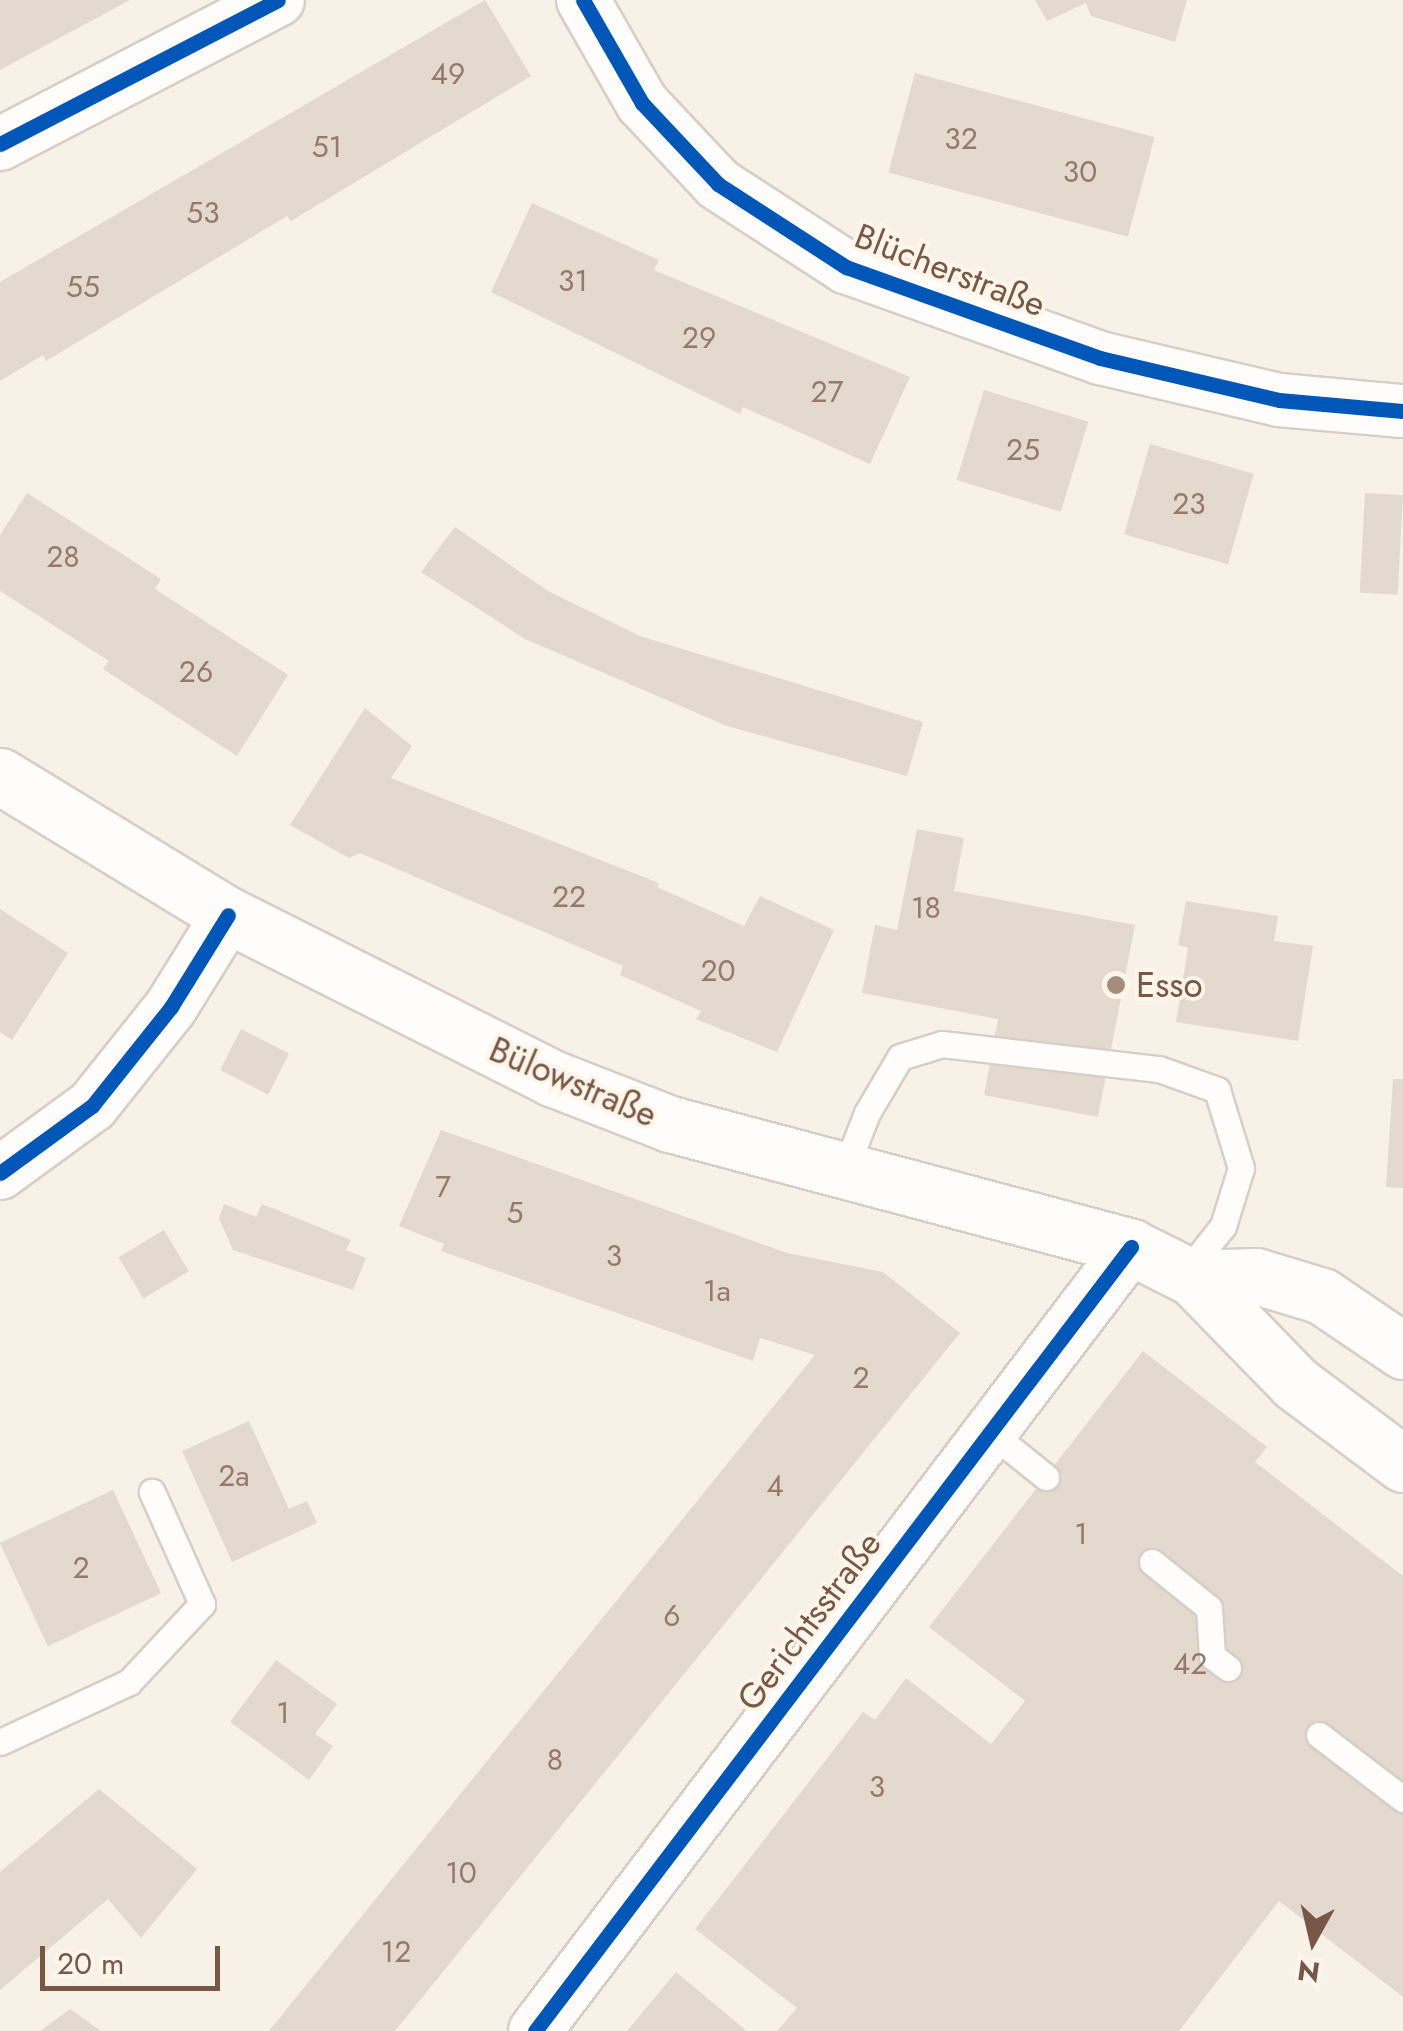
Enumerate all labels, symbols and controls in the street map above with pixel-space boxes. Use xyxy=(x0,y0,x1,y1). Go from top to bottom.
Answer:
house number: 49 xyxy=(431,56,465,92)
house number: 32 xyxy=(944,121,978,157)
house number: 51 xyxy=(312,129,342,165)
house number: 30 xyxy=(1063,154,1097,190)
house number: 53 xyxy=(186,195,220,231)
street label: Blücherstraße xyxy=(849,215,1051,325)
house number: 31 xyxy=(558,263,588,299)
house number: 55 xyxy=(66,269,100,305)
house number: 29 xyxy=(682,320,716,356)
house number: 27 xyxy=(811,374,843,410)
house number: 25 xyxy=(1006,432,1040,468)
house number: 23 xyxy=(1172,486,1206,522)
house number: 28 xyxy=(46,539,80,575)
house number: 26 xyxy=(179,654,213,690)
house number: 22 xyxy=(552,879,586,915)
house number: 18 xyxy=(911,890,941,926)
house number: 20 xyxy=(700,953,736,989)
place label: Esso xyxy=(1136,964,1203,1006)
marker: Esso xyxy=(1105,974,1127,996)
street label: Bülowstraße xyxy=(483,1028,663,1136)
house number: 7 xyxy=(435,1169,451,1205)
house number: 5 xyxy=(507,1195,523,1231)
house number: 3 xyxy=(606,1238,622,1274)
house number: 1a xyxy=(703,1273,731,1309)
house number: 2 xyxy=(852,1360,870,1396)
house number: 2a xyxy=(218,1458,250,1494)
house number: 4 xyxy=(766,1468,784,1504)
house number: 1 xyxy=(1074,1516,1088,1552)
street label: Gerichtsstraße xyxy=(728,1523,890,1719)
house number: 2 xyxy=(72,1550,90,1586)
house number: 6 xyxy=(663,1598,681,1634)
house number: 42 xyxy=(1173,1646,1207,1682)
house number: 1 xyxy=(276,1695,290,1731)
house number: 8 xyxy=(547,1742,563,1778)
house number: 3 xyxy=(869,1769,885,1805)
house number: 10 xyxy=(445,1855,477,1891)
north arrow xyxy=(1263,1891,1363,1991)
scale bar xyxy=(45,1926,225,1988)
house number: 12 xyxy=(381,1934,411,1970)
text: 20 m xyxy=(57,1942,124,1985)
text: N xyxy=(1295,1949,1323,1993)

